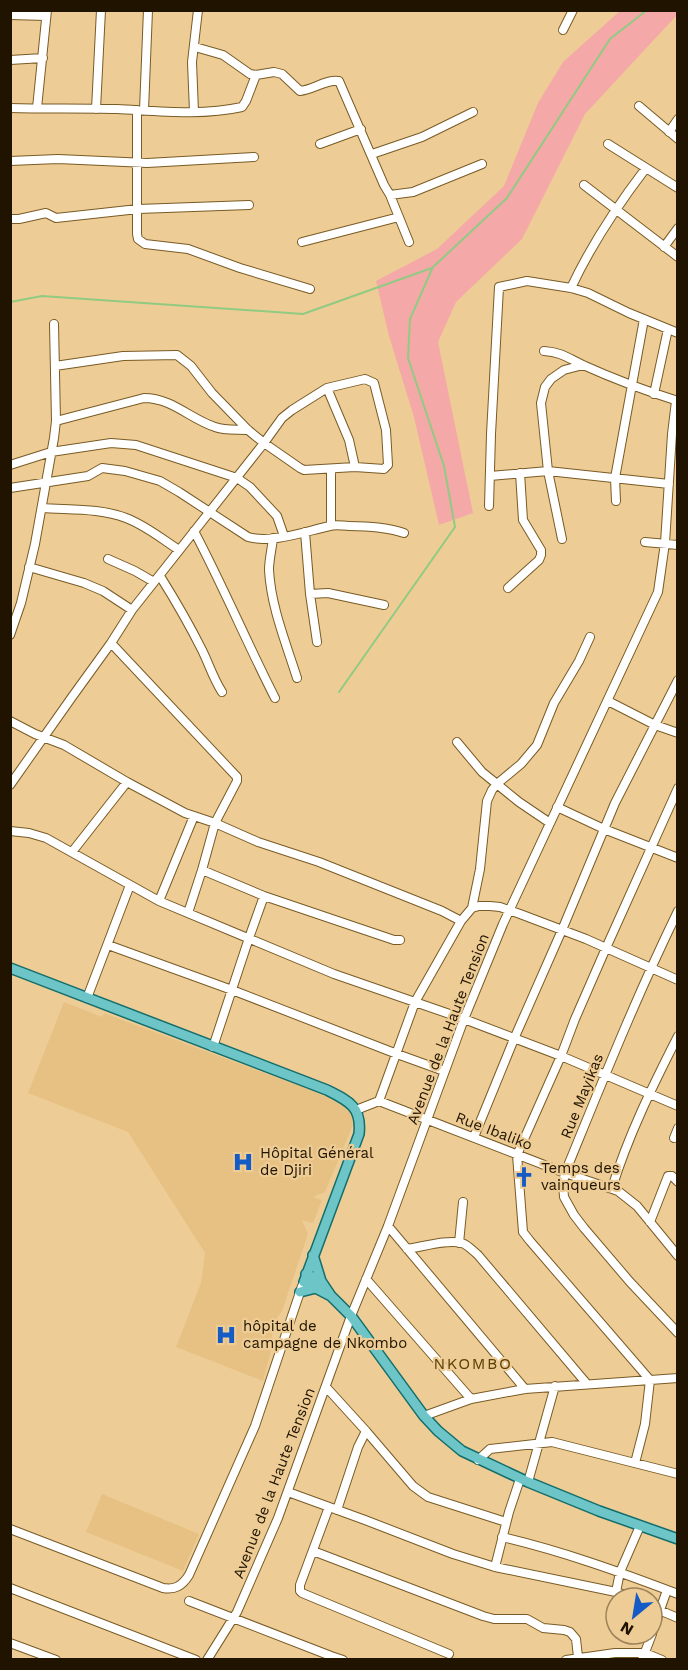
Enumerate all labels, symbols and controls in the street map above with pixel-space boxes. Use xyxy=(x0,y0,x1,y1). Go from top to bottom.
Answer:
street label: Avenue de la Haute Tension xyxy=(403,931,493,1127)
street label: Rue Mayikas xyxy=(557,1051,607,1141)
street label: Rue Ibaliko xyxy=(453,1108,535,1154)
place label: Hôpital Général de Djiri xyxy=(260,1144,374,1179)
hospital icon: Hôpital Général de Djiri xyxy=(231,1150,255,1174)
place label: Temps des vainqueurs xyxy=(541,1159,621,1194)
church icon: Temps des vainqueurs xyxy=(512,1165,536,1189)
place label: hôpital de campagne de Nkombo xyxy=(243,1317,407,1352)
hospital icon: hôpital de campagne de Nkombo xyxy=(214,1323,238,1347)
district label: NKOMBO xyxy=(434,1354,512,1373)
street label: Avenue de la Haute Tension xyxy=(229,1385,319,1581)
north arrow xyxy=(604,1586,664,1646)
text: N xyxy=(617,1617,637,1640)

